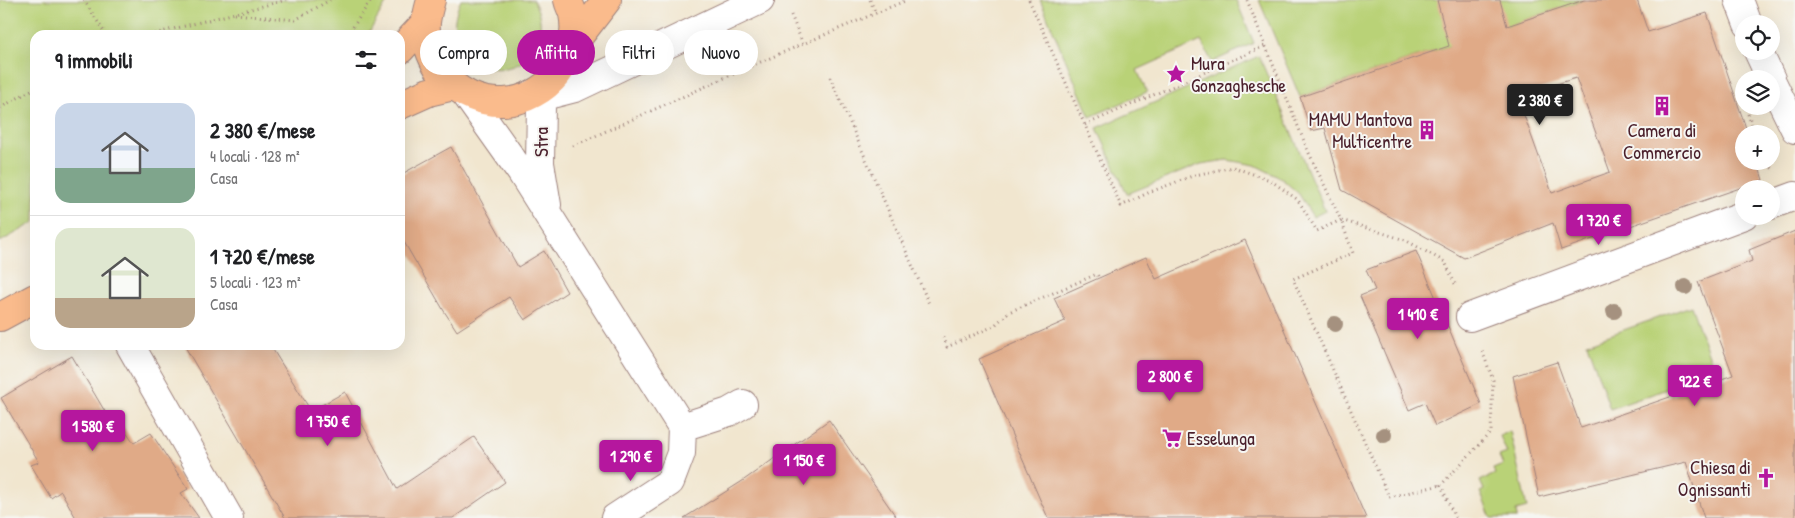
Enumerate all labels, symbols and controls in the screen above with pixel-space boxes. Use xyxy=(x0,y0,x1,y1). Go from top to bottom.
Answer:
map controls xyxy=(1735,15,1780,225)
button: locate xyxy=(1735,15,1780,60)
chip: Compra xyxy=(420,30,507,75)
chip: Affitta xyxy=(517,30,595,75)
chip: Filtri xyxy=(605,30,674,75)
chip: Nuovo xyxy=(684,30,758,75)
text: 9 immobili xyxy=(55,46,133,75)
icon: filters xyxy=(352,46,380,74)
place label: Mura Gonzaghesche xyxy=(1191,50,1287,98)
place icon: Mura Gonzaghesche xyxy=(1165,63,1187,85)
button: layers xyxy=(1735,70,1780,115)
pin: 2 380 € xyxy=(1494,84,1586,126)
text: 2 380 € xyxy=(1518,89,1562,111)
building icon: Camera di Commercio xyxy=(1651,95,1673,117)
place label: MAMU Mantova Multicentre xyxy=(1309,106,1413,154)
text: 2 380 €/mese xyxy=(210,116,315,145)
place label: Camera di Commercio xyxy=(1623,117,1701,165)
building icon: MAMU Mantova Multicentre xyxy=(1416,119,1438,141)
icon: home xyxy=(95,123,155,183)
button: + xyxy=(1735,125,1780,170)
street label: Stra xyxy=(528,126,554,157)
text: 4 locali · 128 m² xyxy=(210,145,300,167)
text: Casa xyxy=(210,167,237,189)
button: − xyxy=(1735,180,1780,225)
pin: 1 720 € xyxy=(1553,204,1645,246)
text: 1 720 € xyxy=(1577,209,1621,231)
text: 1 720 €/mese xyxy=(210,242,315,271)
icon: home xyxy=(95,248,155,308)
text: 5 locali · 123 m² xyxy=(210,271,301,293)
text: Casa xyxy=(210,293,237,315)
pin: 1 410 € xyxy=(1372,298,1464,340)
text: 1 410 € xyxy=(1398,303,1438,325)
pin: 2 800 € xyxy=(1124,360,1216,402)
pin: 922 € xyxy=(1660,364,1730,407)
text: 2 800 € xyxy=(1148,365,1192,387)
text: 922 € xyxy=(1679,370,1711,392)
pin: 1 750 € xyxy=(282,404,374,447)
pin: 1 580 € xyxy=(47,410,139,452)
text: 1 750 € xyxy=(307,410,349,432)
text: 1 580 € xyxy=(72,415,114,437)
place label: Esselunga xyxy=(1187,425,1255,451)
supermarket icon: Esselunga xyxy=(1161,427,1183,449)
pin: 1 290 € xyxy=(585,440,677,482)
pin: 1 150 € xyxy=(758,444,850,486)
text: 1 290 € xyxy=(610,445,652,467)
text: 1 150 € xyxy=(784,449,824,471)
place label: Chiesa di Ognissanti xyxy=(1678,454,1751,502)
church icon: Chiesa di Ognissanti xyxy=(1755,467,1777,489)

